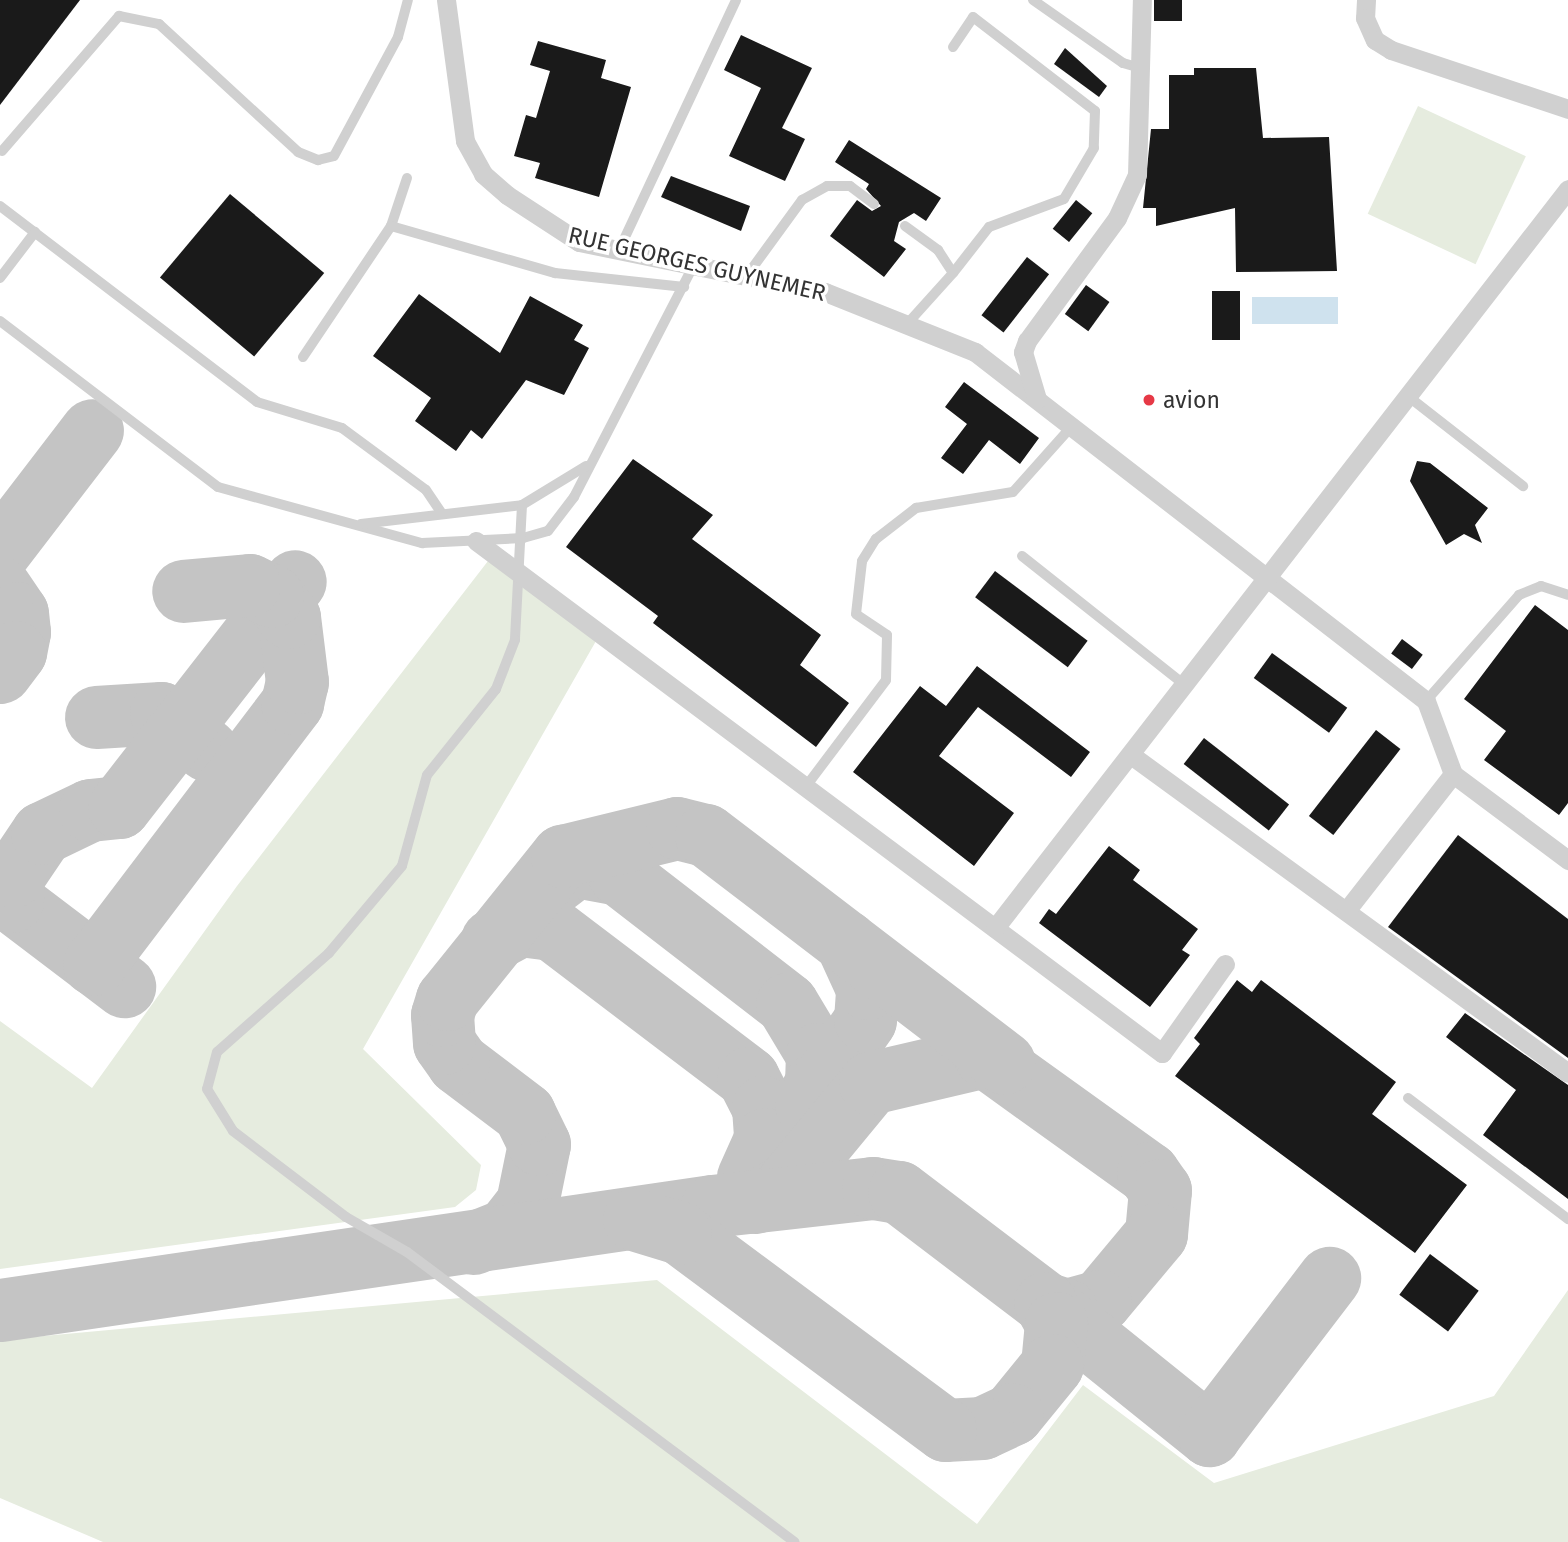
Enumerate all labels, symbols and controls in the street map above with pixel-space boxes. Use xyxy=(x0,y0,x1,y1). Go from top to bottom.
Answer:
street label: RUE GEORGES GUYNEMER xyxy=(566,221,828,307)
place label: avion xyxy=(1163,386,1220,414)
marker: avion xyxy=(1141,392,1157,408)

